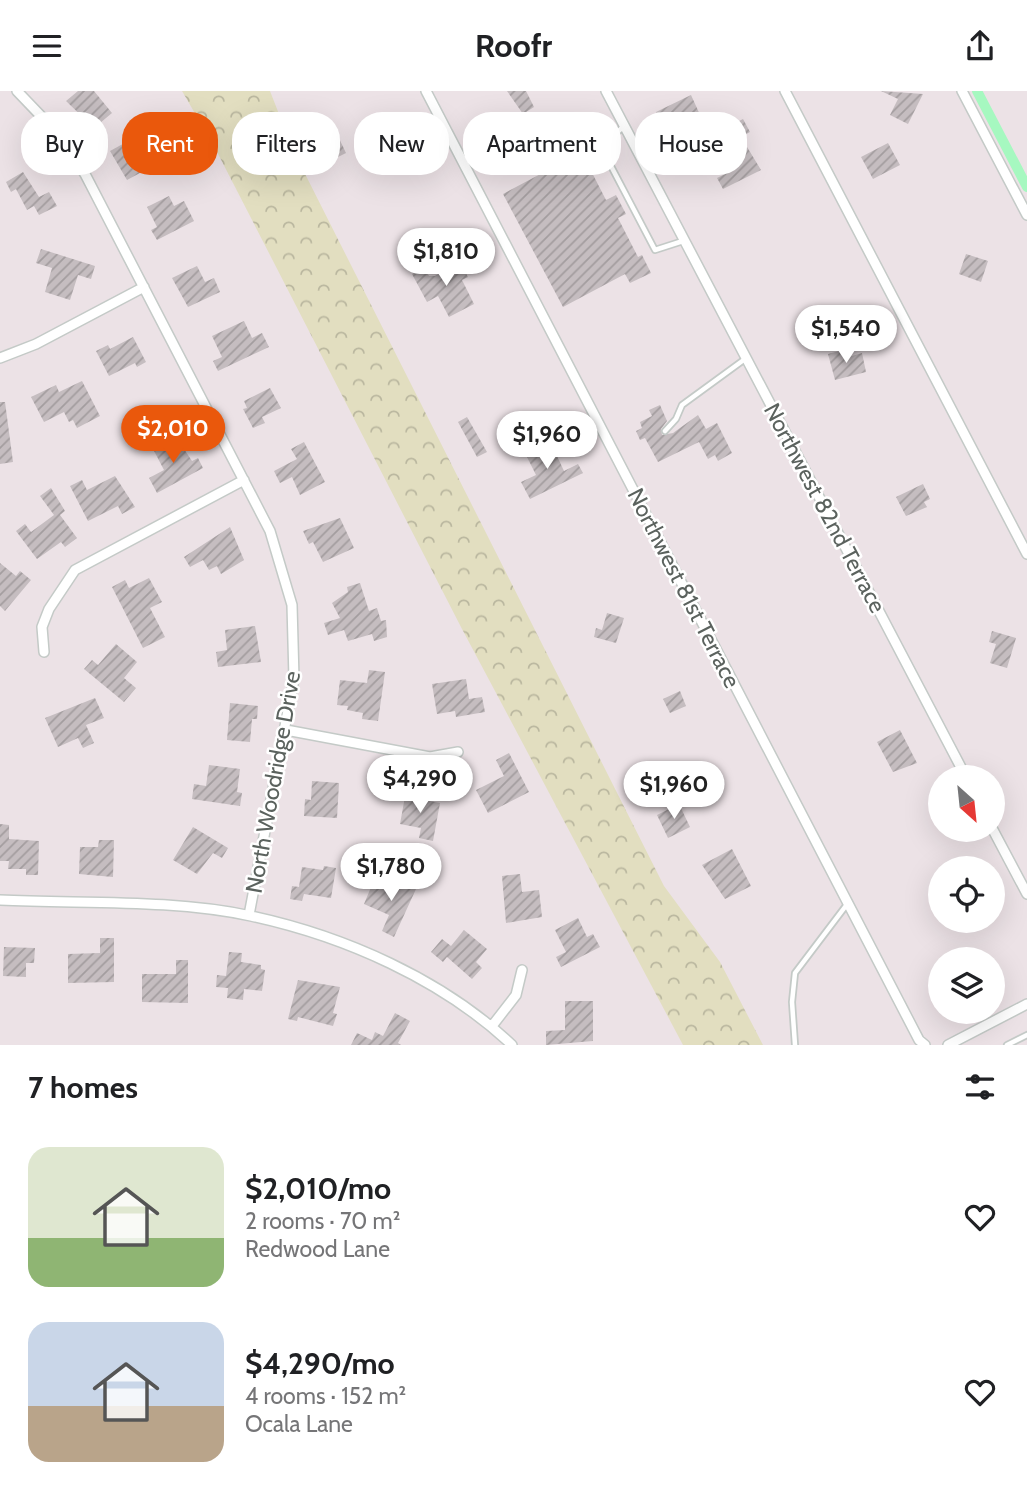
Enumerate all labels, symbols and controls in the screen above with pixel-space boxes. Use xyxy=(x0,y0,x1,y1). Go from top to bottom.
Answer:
text: Roofr xyxy=(475,26,552,65)
icon: menu xyxy=(28,27,66,65)
icon: share xyxy=(961,27,999,65)
chip: Buy xyxy=(21,112,108,175)
chip: Rent xyxy=(122,112,218,175)
chip: Filters xyxy=(232,112,340,175)
chip: New xyxy=(354,112,449,175)
chip: Apartment xyxy=(463,112,621,175)
chip: House xyxy=(635,112,747,175)
pin: $1,810 xyxy=(389,229,503,288)
text: $1,810 xyxy=(413,237,479,265)
pin: $1,540 xyxy=(789,306,903,365)
text: $1,540 xyxy=(811,314,881,342)
street label: Northwest 82nd Terrace xyxy=(758,399,892,618)
pin: $2,010 xyxy=(116,405,230,465)
pin: $1,960 xyxy=(490,411,604,471)
text: $2,010 xyxy=(137,414,209,442)
text: $1,960 xyxy=(513,420,581,448)
street label: Northwest 81st Terrace xyxy=(622,484,747,693)
street label: North Woodridge Drive xyxy=(240,669,306,895)
pin: $4,290 xyxy=(363,755,477,815)
pin: $1,960 xyxy=(617,761,731,821)
text: $4,290 xyxy=(383,764,457,792)
north arrow xyxy=(928,765,1004,842)
map controls xyxy=(928,765,1005,1024)
text: $1,960 xyxy=(640,770,708,798)
pin: $1,780 xyxy=(334,843,448,903)
text: $1,780 xyxy=(356,852,426,880)
button: locate xyxy=(928,856,1005,933)
button: layers xyxy=(928,947,1005,1024)
icon: filters xyxy=(961,1068,999,1106)
text: 7 homes xyxy=(28,1069,138,1106)
text: $2,010/mo xyxy=(245,1170,391,1207)
icon: home xyxy=(84,1175,168,1259)
icon: heart xyxy=(961,1198,999,1236)
text: 2 rooms · 70 m² xyxy=(245,1207,400,1235)
text: Redwood Lane xyxy=(245,1235,390,1263)
text: $4,290/mo xyxy=(245,1345,395,1382)
icon: home xyxy=(84,1350,168,1434)
icon: heart xyxy=(961,1373,999,1411)
text: 4 rooms · 152 m² xyxy=(245,1382,406,1410)
text: Ocala Lane xyxy=(245,1410,353,1438)

